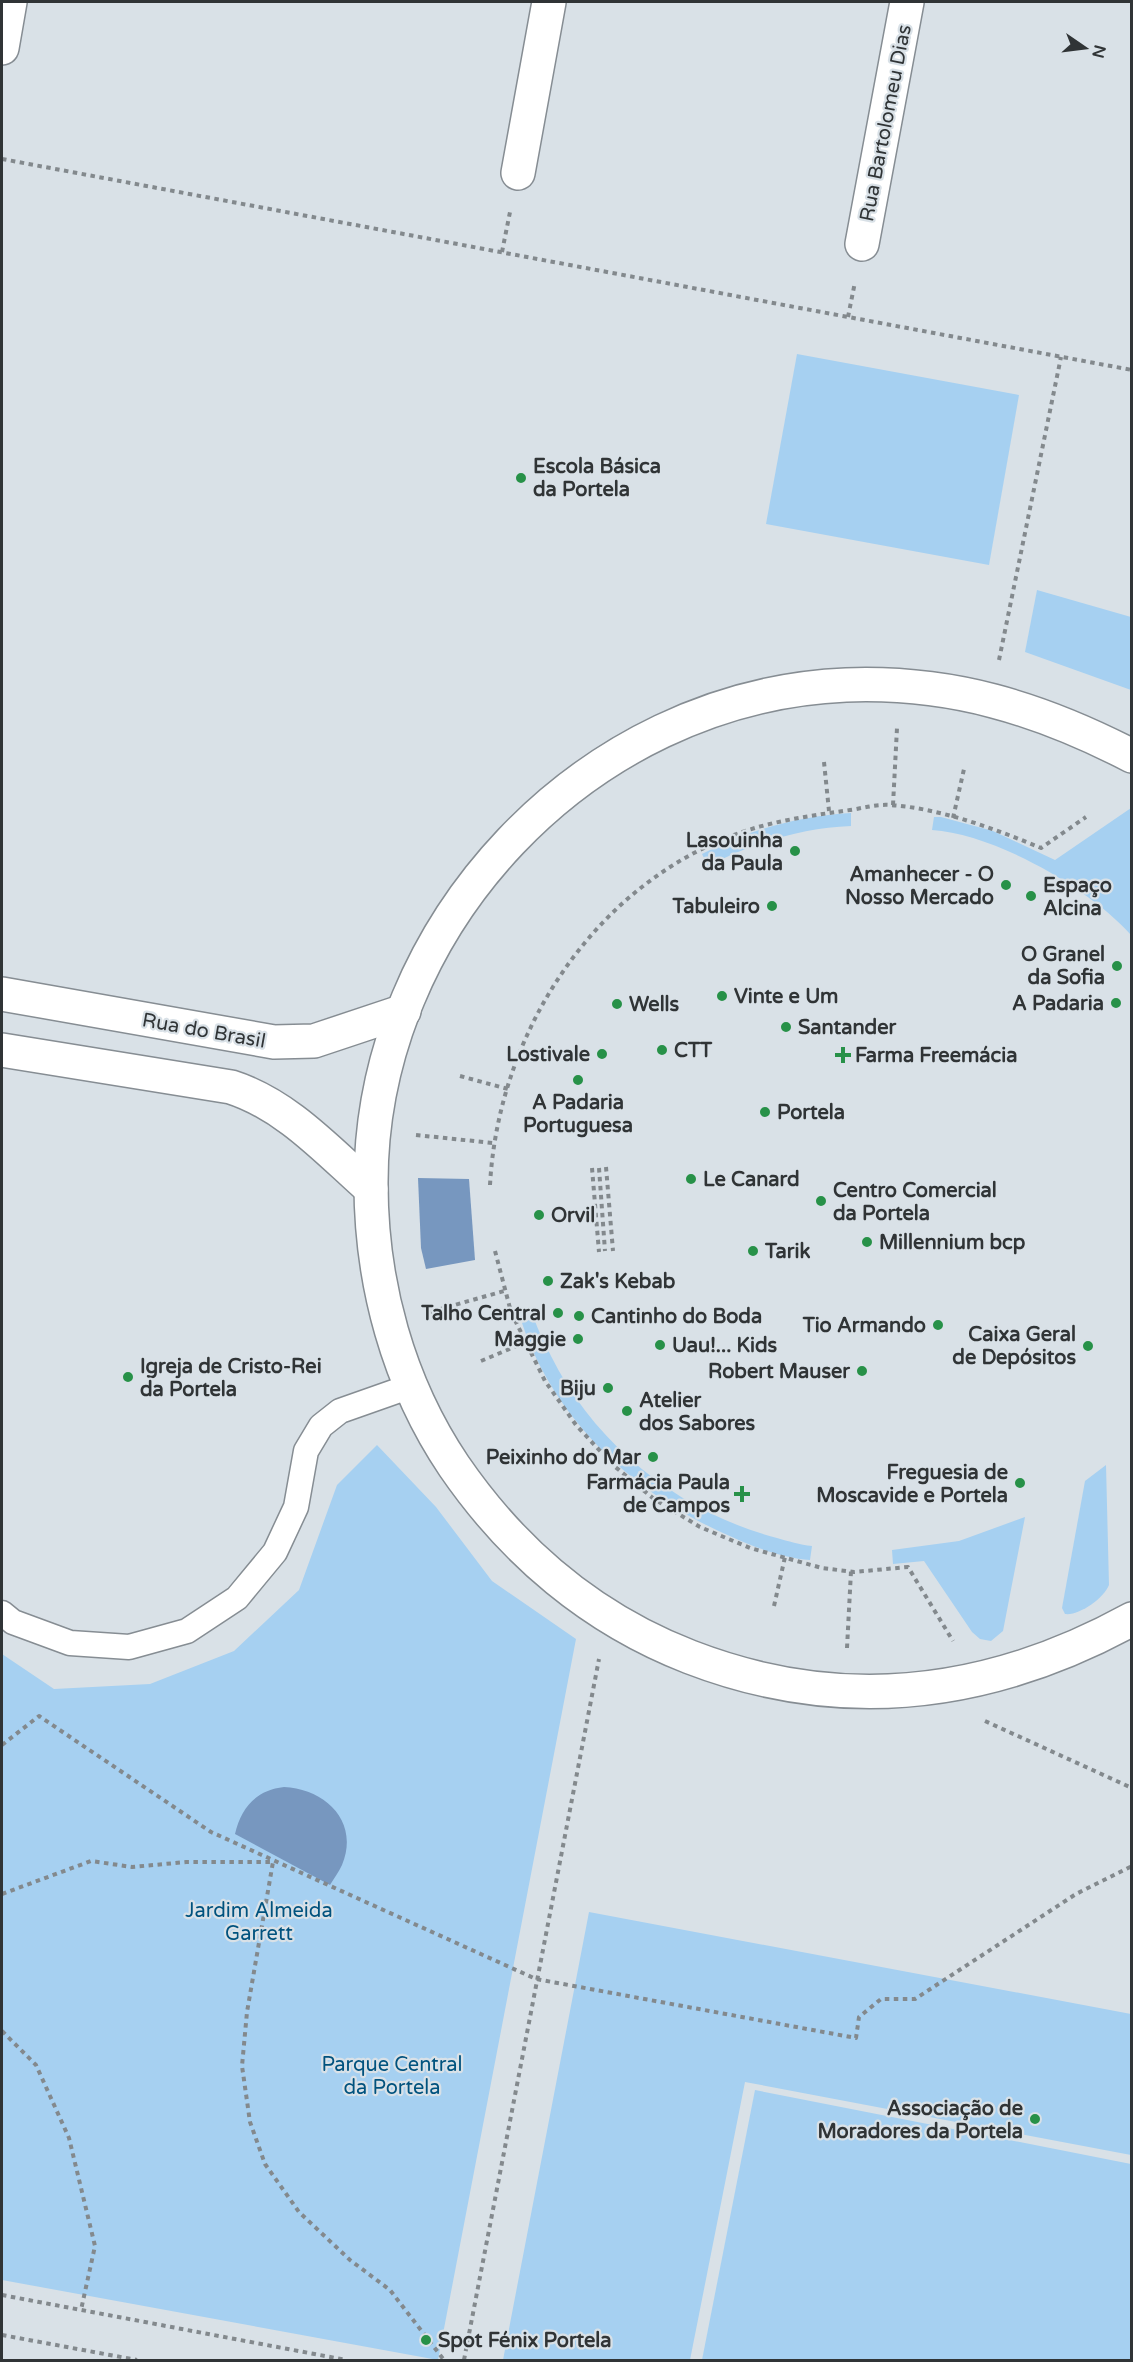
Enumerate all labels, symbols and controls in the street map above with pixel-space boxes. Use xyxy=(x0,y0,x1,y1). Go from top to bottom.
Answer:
north arrow xyxy=(1055,18,1115,78)
street label: Rua Bartolomeu Dias xyxy=(855,23,917,224)
text: N xyxy=(1087,43,1110,60)
place label: Escola Básica da Portela xyxy=(533,455,661,502)
marker: Escola Básica da Portela xyxy=(514,471,528,485)
place label: Lasouinha da Paula xyxy=(686,829,783,876)
marker: Lasouinha da Paula xyxy=(788,844,802,858)
place label: Amanhecer - O Nosso Mercado xyxy=(845,863,994,910)
place label: Espaço Alcina xyxy=(1043,874,1112,921)
marker: Amanhecer - O Nosso Mercado xyxy=(999,878,1013,892)
marker: Espaço Alcina xyxy=(1024,889,1038,903)
place label: Tabuleiro xyxy=(672,895,760,919)
marker: Tabuleiro xyxy=(765,899,779,913)
place label: O Granel da Sofia xyxy=(1021,943,1105,990)
marker: O Granel da Sofia xyxy=(1110,959,1124,973)
place label: Vinte e Um xyxy=(734,985,838,1009)
marker: Vinte e Um xyxy=(715,989,729,1003)
place label: A Padaria xyxy=(1012,992,1104,1016)
place label: Wells xyxy=(629,993,680,1017)
marker: A Padaria xyxy=(1109,996,1123,1010)
marker: Wells xyxy=(610,997,624,1011)
street label: Rua do Brasil xyxy=(140,1008,267,1054)
place label: Santander xyxy=(798,1016,896,1040)
marker: Santander xyxy=(779,1020,793,1034)
place label: CTT xyxy=(674,1039,713,1063)
place label: Lostivale xyxy=(506,1043,590,1067)
marker: CTT xyxy=(655,1043,669,1057)
place label: Farma Freemácia xyxy=(855,1044,1017,1068)
marker: Lostivale xyxy=(595,1047,609,1061)
marker: Farma Freemácia xyxy=(836,1048,850,1062)
marker: A Padaria Portuguesa xyxy=(571,1073,585,1087)
place label: A Padaria Portuguesa xyxy=(523,1091,633,1138)
place label: Portela xyxy=(777,1101,845,1125)
marker: Portela xyxy=(758,1105,772,1119)
place label: Le Canard xyxy=(703,1168,800,1192)
marker: Le Canard xyxy=(684,1172,698,1186)
place label: Centro Comercial da Portela xyxy=(833,1179,997,1226)
marker: Centro Comercial da Portela xyxy=(814,1194,828,1208)
place label: Orvil xyxy=(551,1204,595,1228)
marker: Orvil xyxy=(532,1208,546,1222)
place label: Millennium bcp xyxy=(879,1231,1026,1255)
marker: Millennium bcp xyxy=(860,1235,874,1249)
place label: Tarik xyxy=(764,1240,810,1264)
marker: Tarik xyxy=(746,1244,760,1258)
place label: Zak's Kebab xyxy=(560,1270,676,1294)
marker: Zak's Kebab xyxy=(541,1274,555,1288)
place label: Talho Central xyxy=(420,1302,546,1326)
place label: Cantinho do Boda xyxy=(591,1305,762,1329)
marker: Talho Central xyxy=(551,1306,565,1320)
marker: Cantinho do Boda xyxy=(572,1309,586,1323)
place label: Tio Armando xyxy=(802,1314,926,1338)
marker: Tio Armando xyxy=(931,1318,945,1332)
place label: Caixa Geral de Depósitos xyxy=(952,1323,1076,1370)
place label: Maggie xyxy=(494,1328,566,1352)
marker: Maggie xyxy=(571,1332,585,1346)
place label: Uau!... Kids xyxy=(672,1334,778,1358)
marker: Uau!... Kids xyxy=(653,1338,667,1352)
marker: Caixa Geral de Depósitos xyxy=(1081,1339,1095,1353)
place label: Igreja de Cristo-Rei da Portela xyxy=(140,1355,322,1402)
place label: Robert Mauser xyxy=(708,1360,850,1384)
marker: Robert Mauser xyxy=(855,1364,869,1378)
marker: Igreja de Cristo-Rei da Portela xyxy=(121,1370,135,1384)
place label: Biju xyxy=(560,1377,596,1401)
marker: Biju xyxy=(601,1381,615,1395)
place label: Atelier dos Sabores xyxy=(639,1389,756,1436)
marker: Atelier dos Sabores xyxy=(620,1404,634,1418)
place label: Peixinho do Mar xyxy=(486,1446,641,1470)
marker: Peixinho do Mar xyxy=(646,1450,660,1464)
place label: Freguesia de Moscavide e Portela xyxy=(816,1461,1008,1508)
place label: Farmácia Paula de Campos xyxy=(586,1471,730,1518)
marker: Freguesia de Moscavide e Portela xyxy=(1013,1476,1027,1490)
marker: Farmácia Paula de Campos xyxy=(735,1487,749,1501)
park label: Jardim Almeida Garrett xyxy=(185,1899,333,1946)
park label: Parque Central da Portela xyxy=(321,2053,463,2100)
place label: Associação de Moradores da Portela xyxy=(818,2097,1023,2144)
marker: Associação de Moradores da Portela xyxy=(1028,2112,1042,2126)
place label: Spot Fénix Portela xyxy=(438,2329,612,2353)
marker: Spot Fénix Portela xyxy=(419,2333,433,2347)

